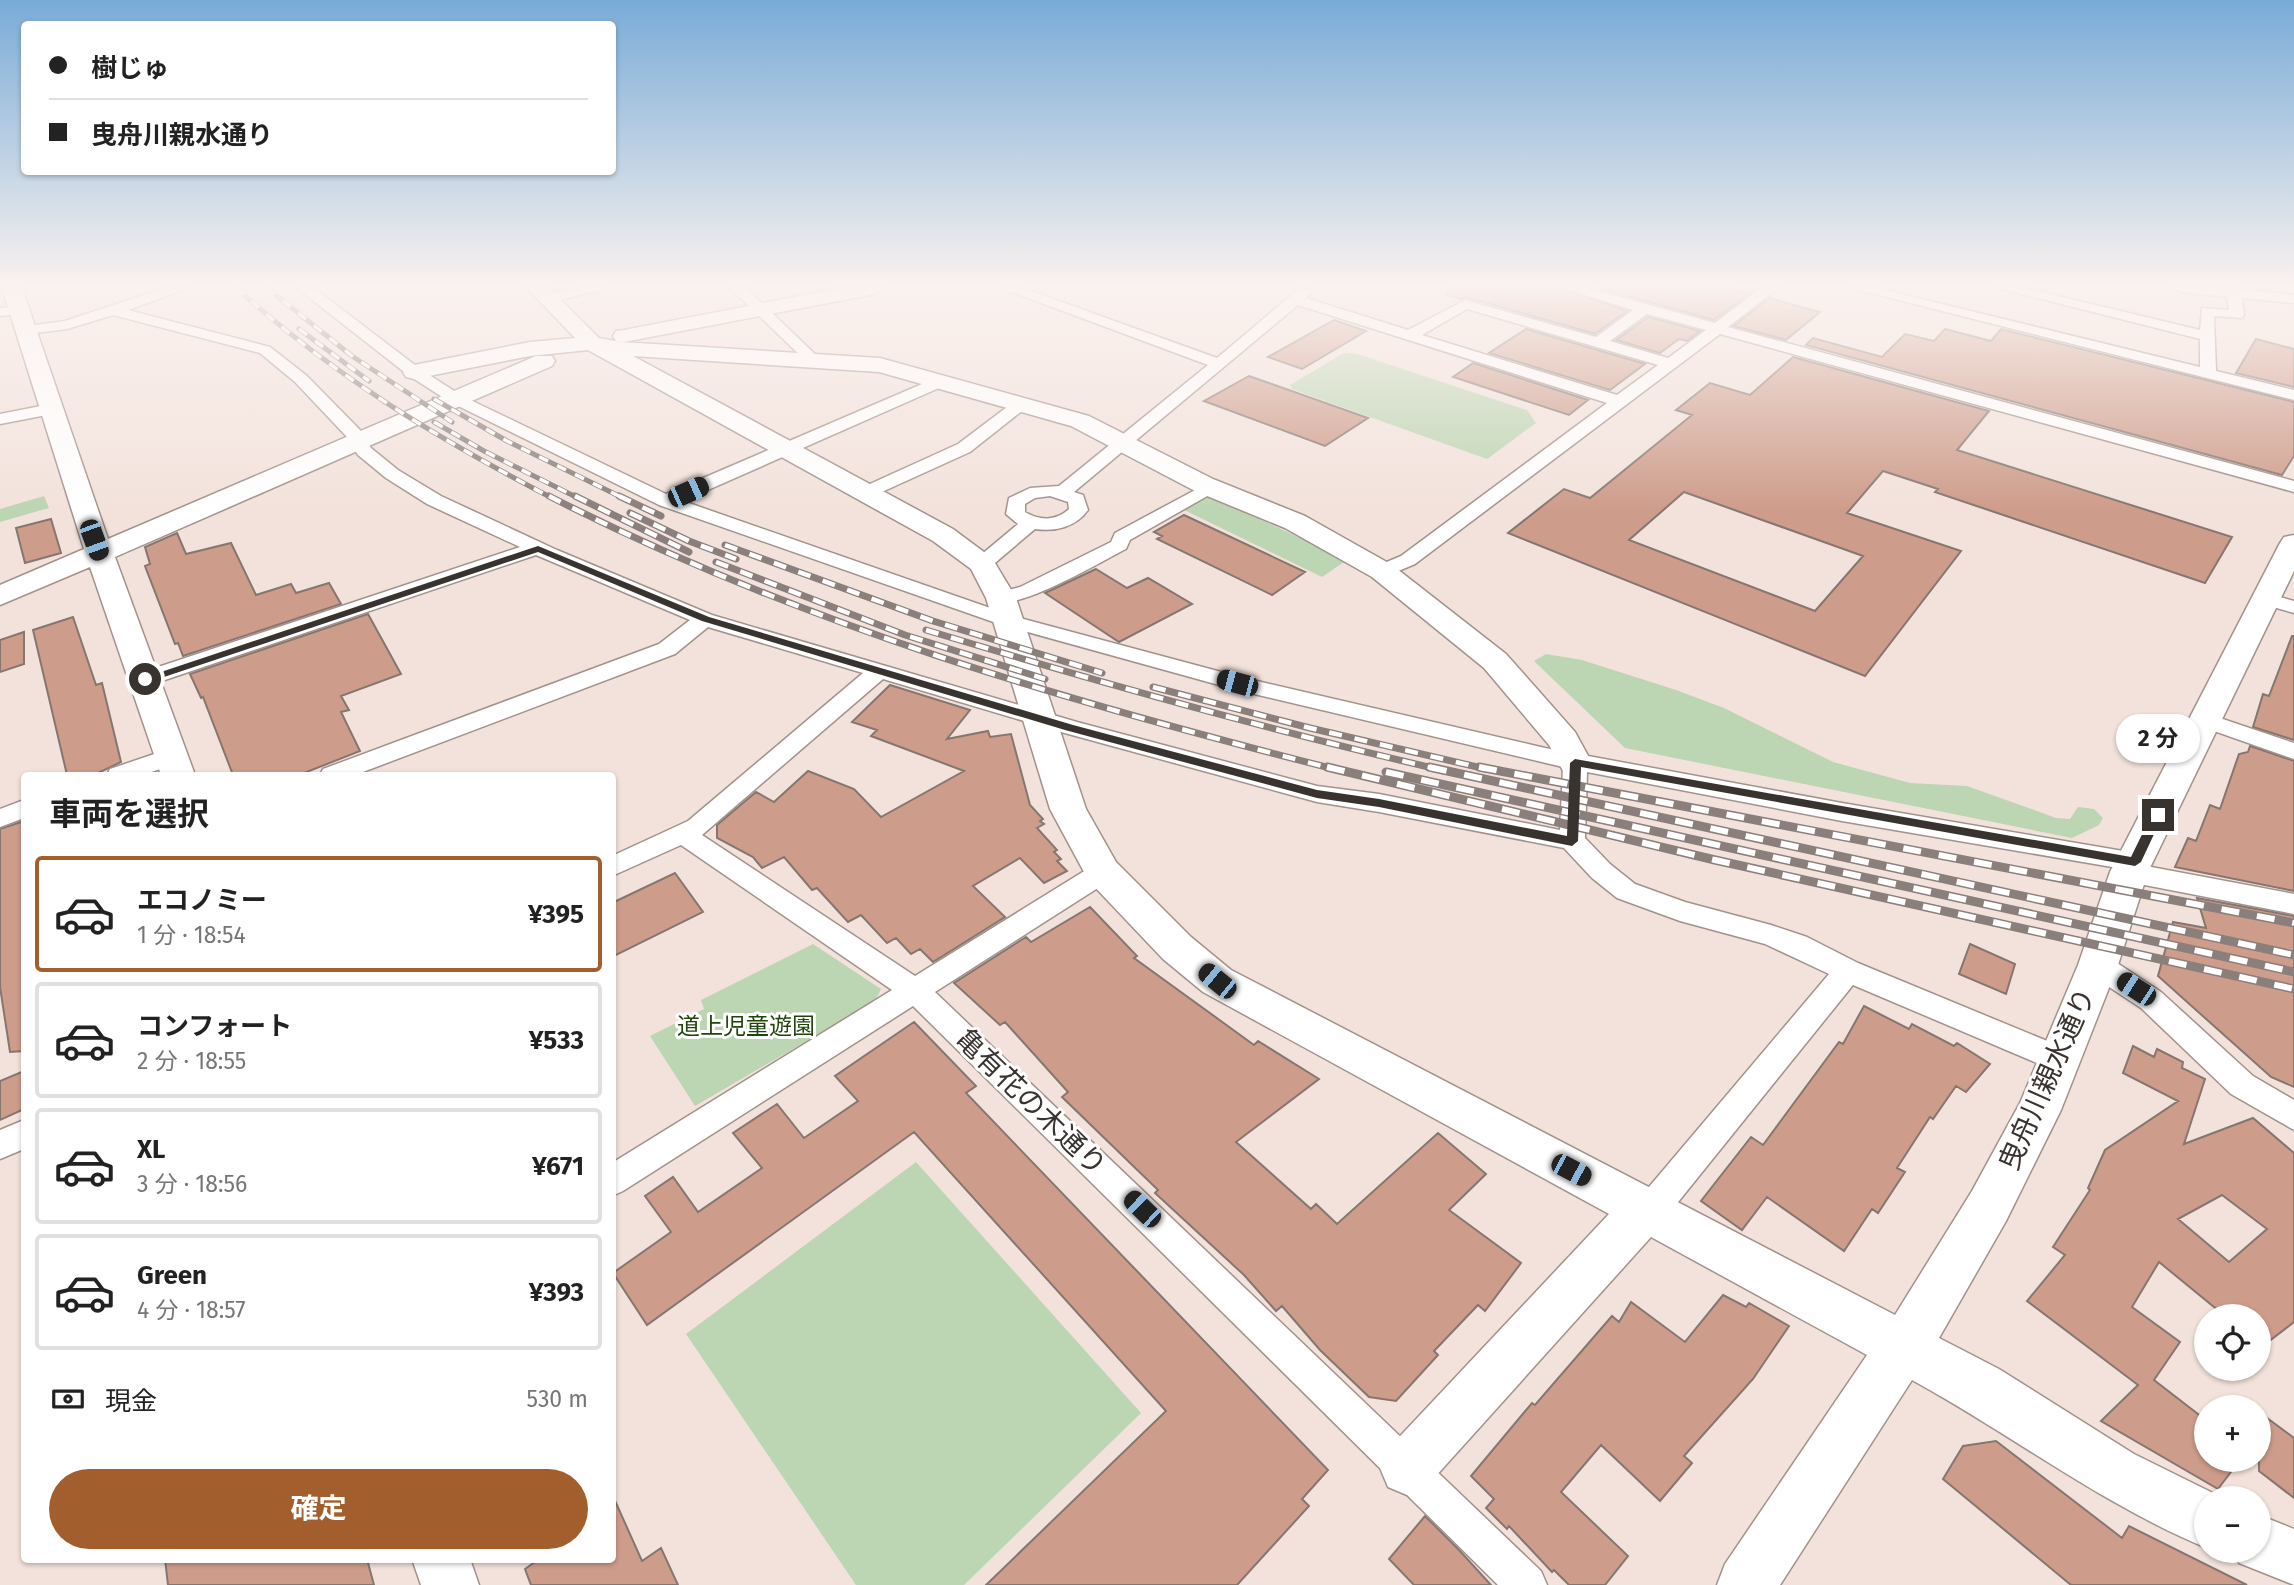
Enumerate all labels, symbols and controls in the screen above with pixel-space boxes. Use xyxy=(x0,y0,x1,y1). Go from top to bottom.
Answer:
text: 樹じゅ xyxy=(91,53,169,84)
text: 曳舟川親水通り xyxy=(91,120,273,151)
car xyxy=(665,474,712,510)
car xyxy=(77,517,112,563)
route start xyxy=(129,663,161,695)
car xyxy=(1214,667,1261,699)
callout: 2 分 xyxy=(2116,714,2200,762)
text: 2 分 xyxy=(2138,724,2178,752)
text: 車両を選択 xyxy=(49,795,209,833)
route end xyxy=(2142,799,2174,831)
icon: car xyxy=(53,883,116,946)
text: エコノミー xyxy=(137,885,267,916)
text: ¥395 xyxy=(528,899,584,930)
text: 1 分 · 18:54 xyxy=(137,921,246,949)
car xyxy=(1195,960,1240,1002)
car xyxy=(2113,969,2160,1009)
street label: 曳舟川親水通り xyxy=(1992,983,2102,1175)
icon: car xyxy=(53,1009,116,1072)
text: コンフォート xyxy=(137,1011,292,1042)
park label: 道上児童遊園 xyxy=(677,1012,815,1040)
street label: 亀有花の木通り xyxy=(949,1022,1113,1182)
text: ¥533 xyxy=(529,1025,584,1056)
text: 2 分 · 18:55 xyxy=(137,1047,246,1075)
text: XL xyxy=(137,1134,165,1165)
icon: car xyxy=(53,1135,116,1198)
text: ¥671 xyxy=(532,1151,584,1182)
car xyxy=(1548,1151,1595,1189)
text: 3 分 · 18:56 xyxy=(137,1170,247,1198)
car xyxy=(1120,1187,1165,1231)
text: Green xyxy=(137,1260,207,1291)
icon: car xyxy=(53,1261,116,1324)
text: ¥393 xyxy=(529,1277,584,1308)
text: 4 分 · 18:57 xyxy=(137,1296,245,1324)
map controls xyxy=(2194,1304,2271,1563)
button: locate xyxy=(2194,1304,2271,1381)
icon: cash xyxy=(49,1380,87,1418)
text: 530 m xyxy=(527,1385,588,1413)
text: 現金 xyxy=(105,1386,157,1417)
button: + xyxy=(2194,1395,2271,1472)
button: 確定 xyxy=(49,1469,588,1549)
button: − xyxy=(2194,1486,2271,1563)

